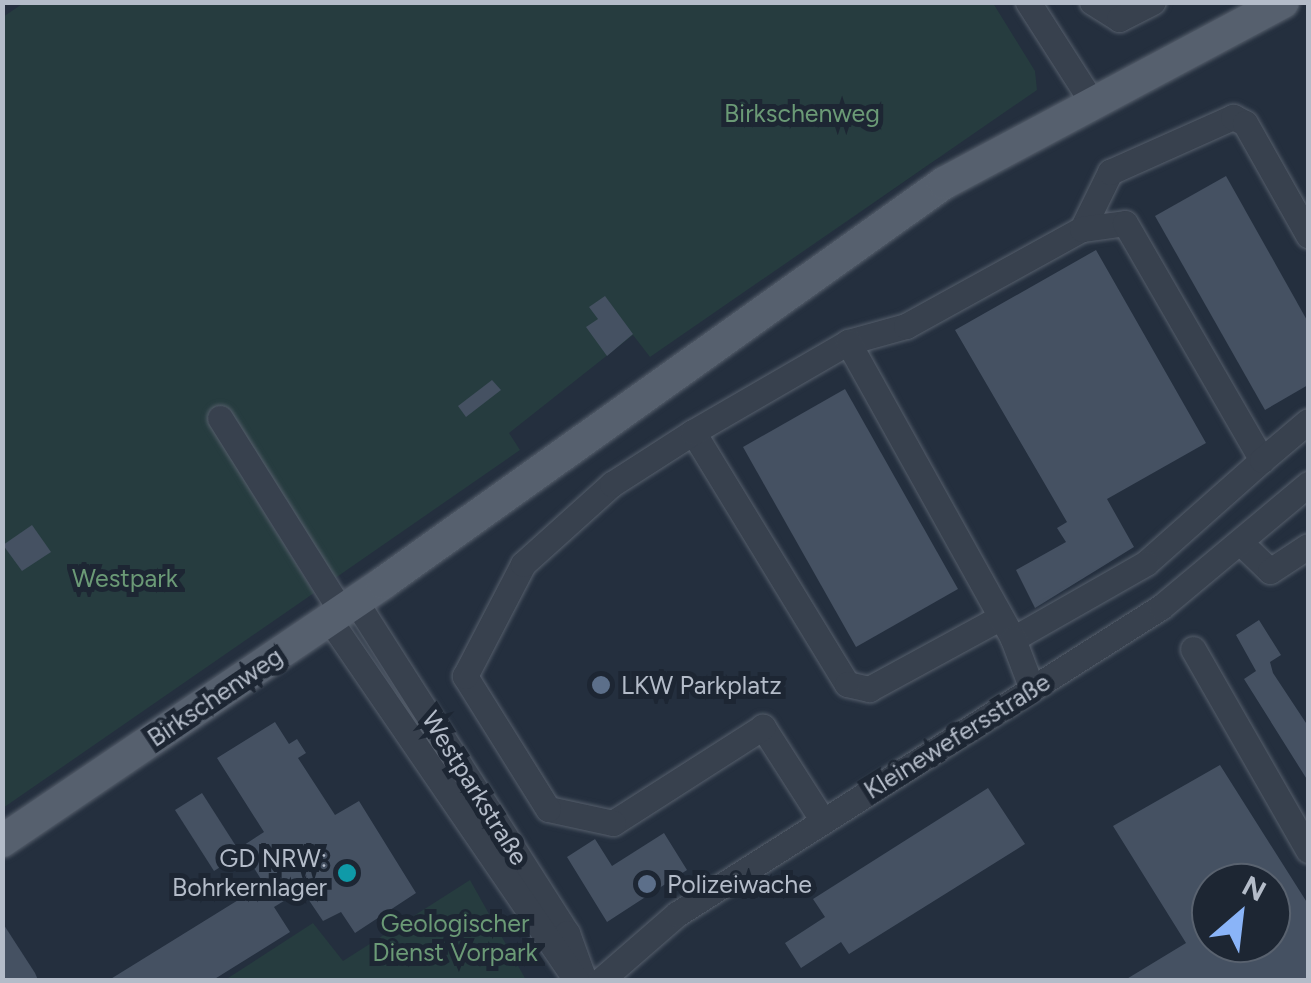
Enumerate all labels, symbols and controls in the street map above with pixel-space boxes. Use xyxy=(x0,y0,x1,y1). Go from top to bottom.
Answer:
park label: Birkschenweg xyxy=(724,98,880,128)
park label: Westpark xyxy=(72,563,178,593)
street label: Birkschenweg xyxy=(142,641,288,753)
street label: Kleinewefersstraße xyxy=(859,667,1055,805)
place label: LKW Parkplatz xyxy=(621,670,782,700)
marker: LKW Parkplatz xyxy=(590,674,612,696)
street label: Westparkstraße xyxy=(416,705,534,871)
place label: GD NRW: Bohrkernlager xyxy=(172,844,327,903)
marker: GD NRW: Bohrkernlager xyxy=(336,862,358,884)
north arrow xyxy=(1191,863,1291,963)
text: N xyxy=(1237,868,1272,908)
place label: Polizeiwache xyxy=(667,869,812,899)
marker: Polizeiwache xyxy=(636,873,658,895)
park label: Geologischer Dienst Vorpark xyxy=(372,909,538,968)

